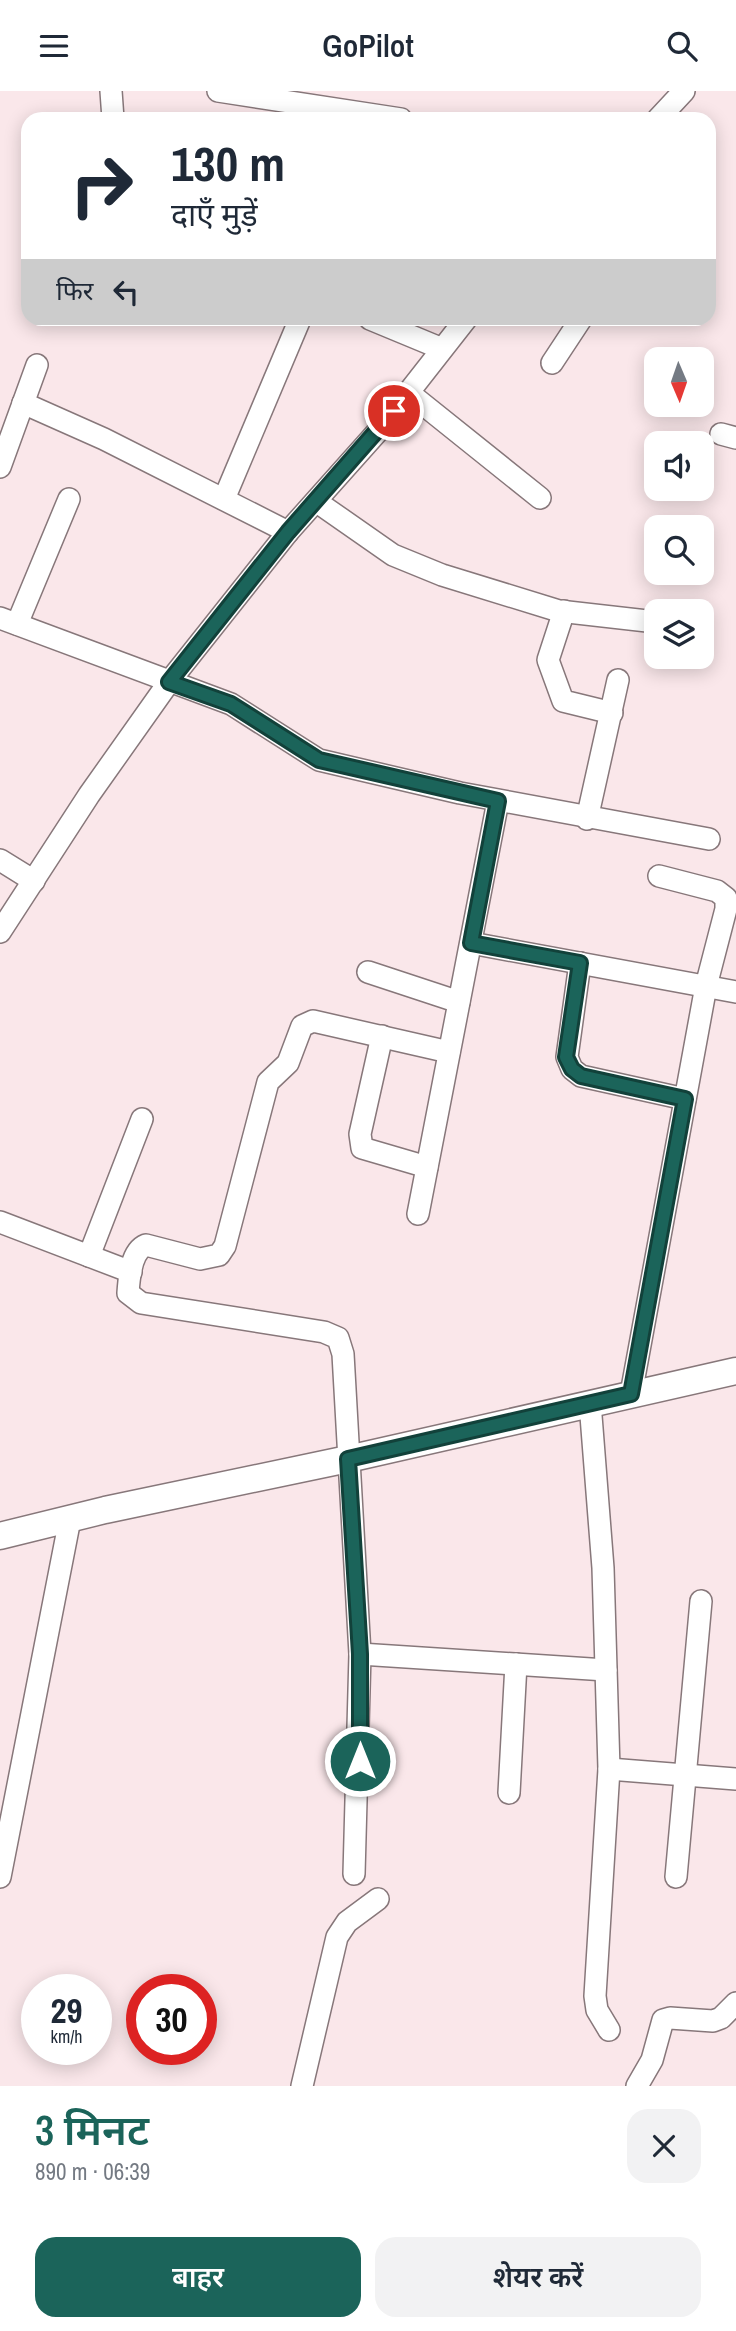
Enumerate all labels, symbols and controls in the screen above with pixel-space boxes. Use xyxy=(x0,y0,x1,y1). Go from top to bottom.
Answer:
text: GoPilot xyxy=(322,24,414,67)
icon: menu xyxy=(35,27,73,65)
icon: search xyxy=(663,27,701,65)
text: 130 m xyxy=(171,130,285,196)
icon: right xyxy=(56,140,147,231)
text: दाएँ मुड़ें xyxy=(171,193,258,236)
text: फिर xyxy=(56,273,93,308)
icon: left xyxy=(107,273,145,311)
north arrow xyxy=(644,347,714,417)
map controls xyxy=(644,347,714,669)
pin xyxy=(364,381,424,441)
icon: arrive xyxy=(375,392,413,430)
button: sound xyxy=(644,431,714,501)
button: search xyxy=(644,515,714,585)
button: layers xyxy=(644,599,714,669)
position arrow xyxy=(323,1724,397,1798)
speed limit sign: 30 xyxy=(126,1974,217,2065)
text: 29 xyxy=(51,1987,82,2034)
text: km/h xyxy=(51,2024,83,2049)
text: 3 मिनट xyxy=(35,2102,149,2158)
button: close xyxy=(627,2109,701,2183)
text: 890 m · 06:39 xyxy=(35,2156,150,2187)
button: बाहर xyxy=(35,2237,361,2317)
button: शेयर करें xyxy=(375,2237,701,2317)

